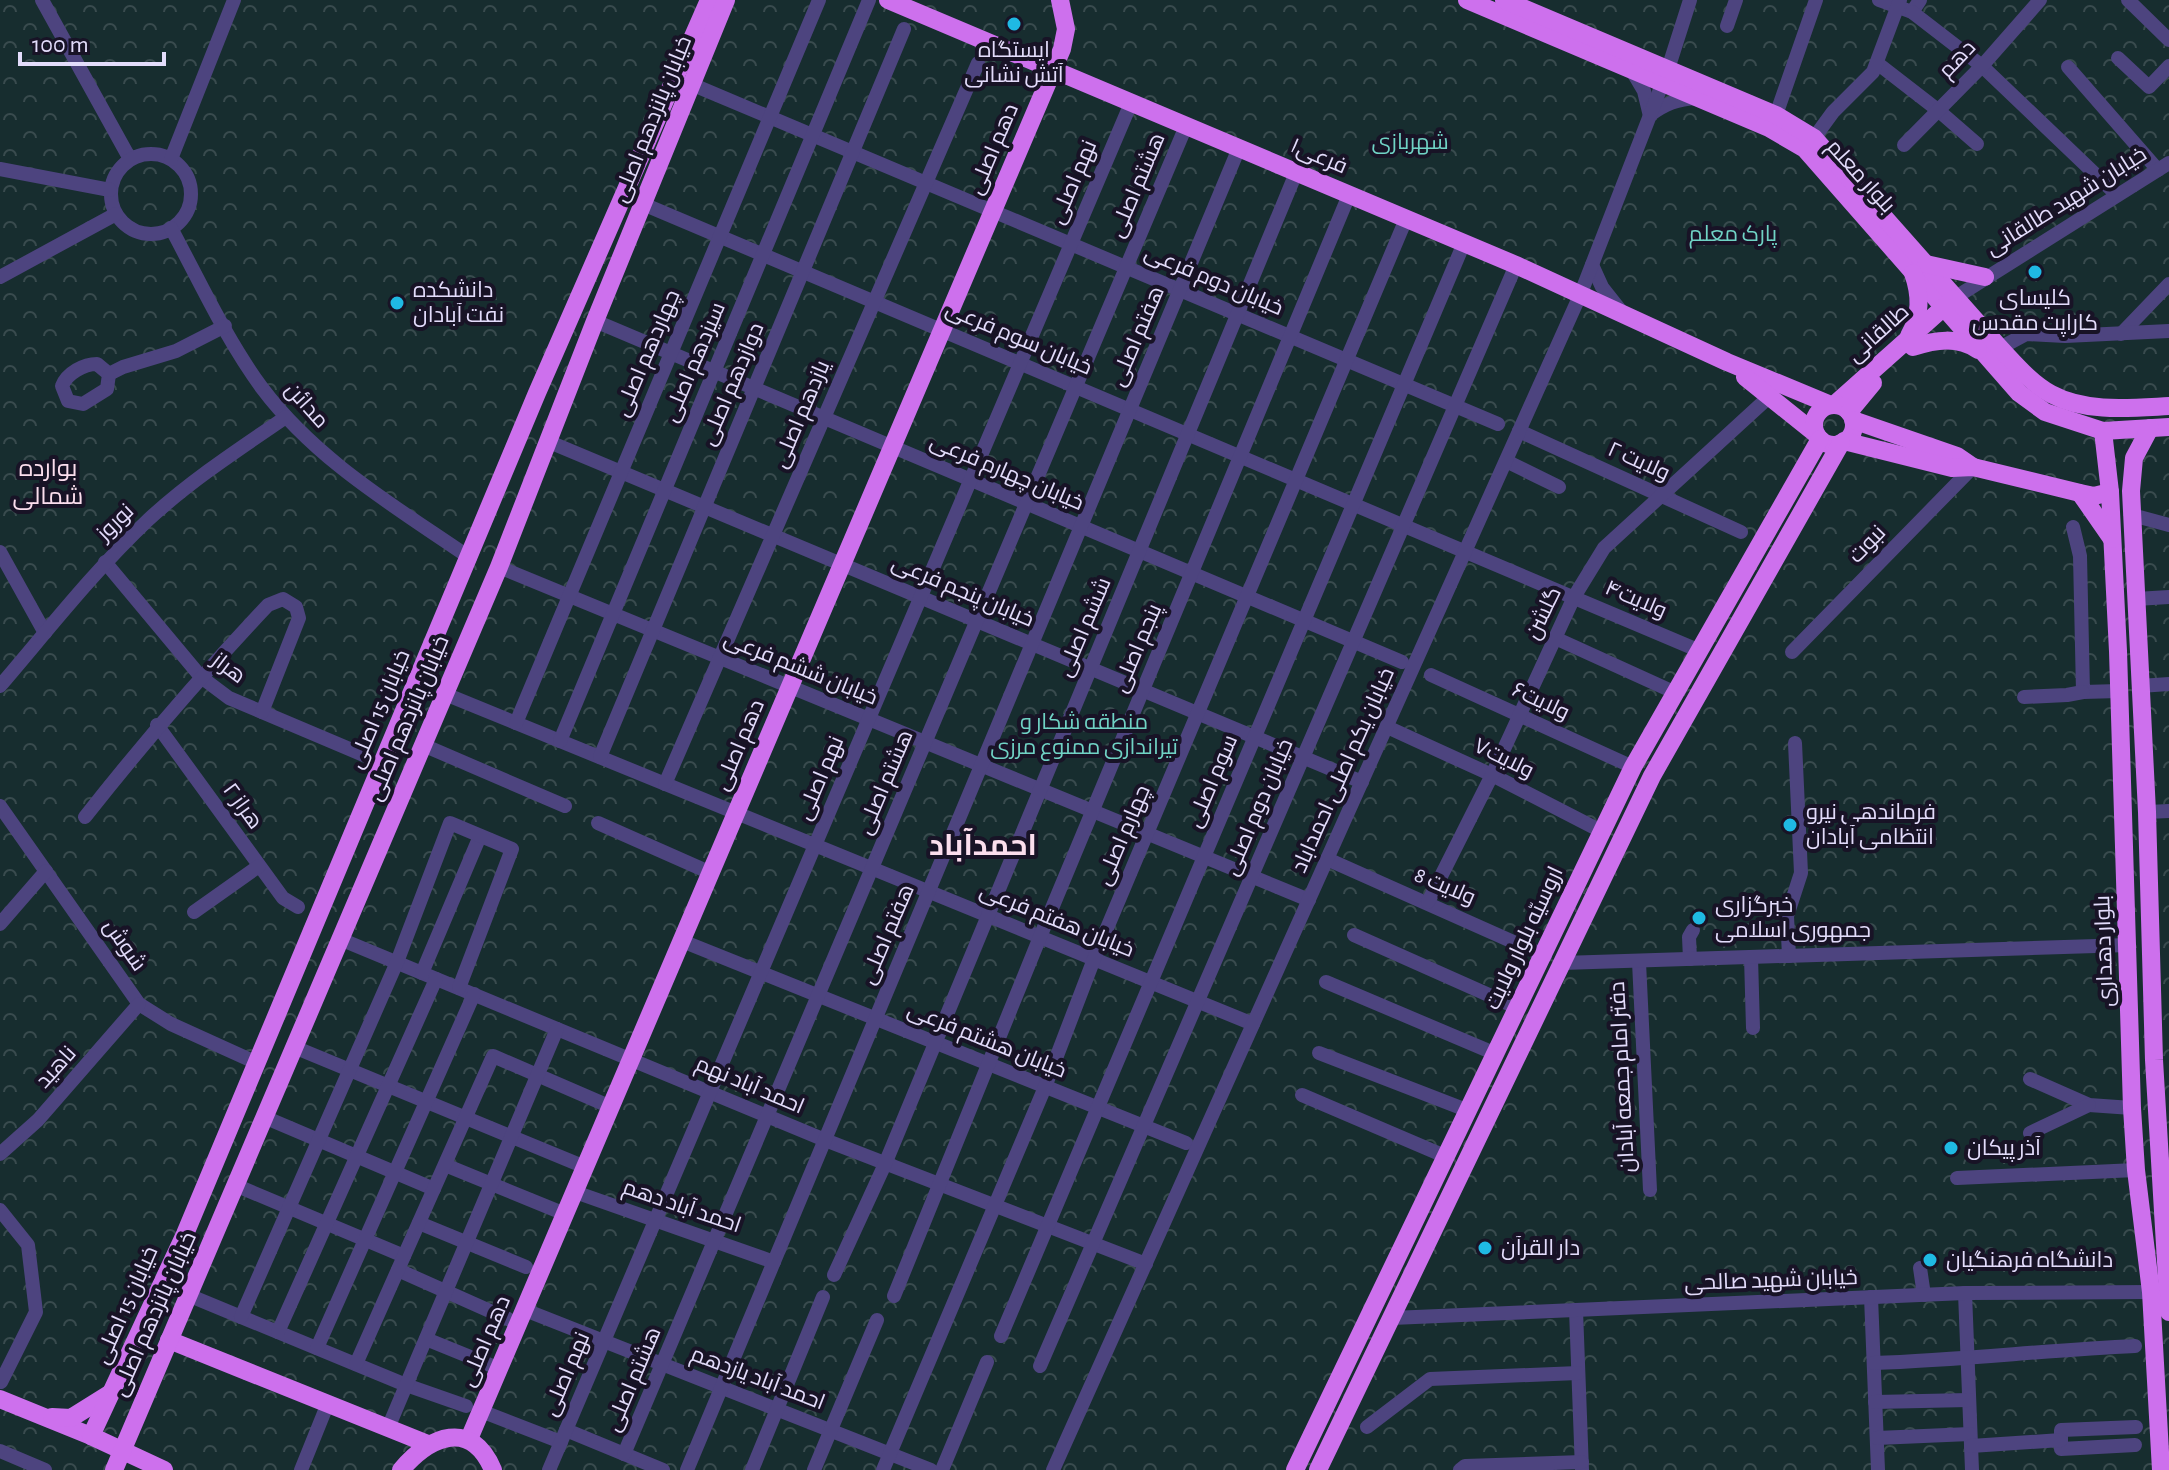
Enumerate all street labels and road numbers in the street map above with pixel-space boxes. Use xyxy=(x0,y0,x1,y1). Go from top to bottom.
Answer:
street label: خیابان پانزدهم اصلی xyxy=(609,33,699,207)
street label: دهم xyxy=(1934,36,1983,85)
street label: دهم اصلی xyxy=(964,100,1026,199)
street label: هشتم اصلی xyxy=(1105,130,1173,242)
street label: فرعی۱ xyxy=(1287,134,1351,180)
street label: بلوار معلم xyxy=(1820,135,1899,219)
street label: نهم اصلی xyxy=(1046,137,1104,229)
street label: خیابان شهيد طالقانی xyxy=(1982,143,2151,261)
street label: خیابان دوم فرعی xyxy=(1140,241,1287,323)
street label: هفتم اصلی xyxy=(1106,283,1172,391)
street label: چهاردهم اصلی xyxy=(610,286,687,421)
street label: خیابان سوم فرعی xyxy=(941,297,1095,382)
street label: سیزدهم اصلی xyxy=(659,299,733,427)
street label: طالقانی xyxy=(1843,300,1914,368)
street label: دوازدهم اصلی xyxy=(696,320,771,450)
street label: یازدهم اصلی xyxy=(768,357,837,473)
street label: مدائن xyxy=(280,378,333,433)
street label: خیابان چهارم فرعی xyxy=(925,430,1087,518)
street label: ولایت ۲ xyxy=(1604,438,1673,485)
street label: نوروز xyxy=(91,499,138,547)
street label: نبوت xyxy=(1844,521,1890,568)
street label: خیابان پنجم فرعی xyxy=(887,551,1037,635)
street label: ششم اصلی xyxy=(1053,574,1118,681)
street label: ولایت۴ xyxy=(1602,576,1670,623)
street label: گلشن xyxy=(1521,583,1567,644)
street label: پنجم اصلی xyxy=(1109,600,1169,697)
street label: خیابان ششم فرعی xyxy=(720,627,881,713)
street label: خیابان پانزدهم اصلی xyxy=(363,632,456,805)
street label: هراز xyxy=(206,647,250,688)
street label: خیابان 15 اصلی xyxy=(344,647,416,772)
street label: خیابان یکم اصلی احمداباد xyxy=(1288,664,1402,877)
street label: ولایت۶ xyxy=(1508,678,1573,725)
street label: دهم اصلی xyxy=(710,696,772,795)
street label: هشتم اصلی xyxy=(853,727,921,839)
street label: سوم اصلی xyxy=(1183,731,1245,832)
street label: نهم اصلی xyxy=(793,733,851,825)
street label: ولایت۷ xyxy=(1470,734,1537,783)
street label: خیابان دوم اصلی xyxy=(1219,736,1300,880)
street label: هراز ۲ xyxy=(218,779,267,834)
street label: چهارم اصلی xyxy=(1092,782,1158,890)
street label: ولایت 8 xyxy=(1411,863,1479,910)
street label: اروسیّه بلوار ولایت xyxy=(1481,863,1568,1013)
street label: خیابان هفتم فرعی xyxy=(975,879,1137,965)
street label: هفتم اصلی xyxy=(856,881,922,989)
street label: بلوار دهداری xyxy=(2091,895,2118,1007)
street label: شوش xyxy=(98,915,151,976)
street label: دفتر امام جمعه آبادان xyxy=(1604,981,1642,1173)
street label: خیابان هشتم فرعی xyxy=(903,998,1070,1086)
street label: ناهید xyxy=(32,1042,80,1092)
street label: احمد آباد نهم xyxy=(691,1050,808,1121)
street label: احمد آباد دهم xyxy=(619,1174,745,1240)
street label: خیابان پانزدهم اصلی xyxy=(108,1229,204,1401)
street label: خیابان 15 اصلی xyxy=(90,1243,164,1368)
street label: خیابان شهید صالحی xyxy=(1684,1266,1858,1296)
street label: دهم اصلی xyxy=(456,1292,518,1391)
street label: هشتم اصلی xyxy=(601,1324,669,1436)
street label: نهم اصلی xyxy=(539,1329,597,1421)
street label: احمد آباد یازدهم xyxy=(686,1340,829,1417)

